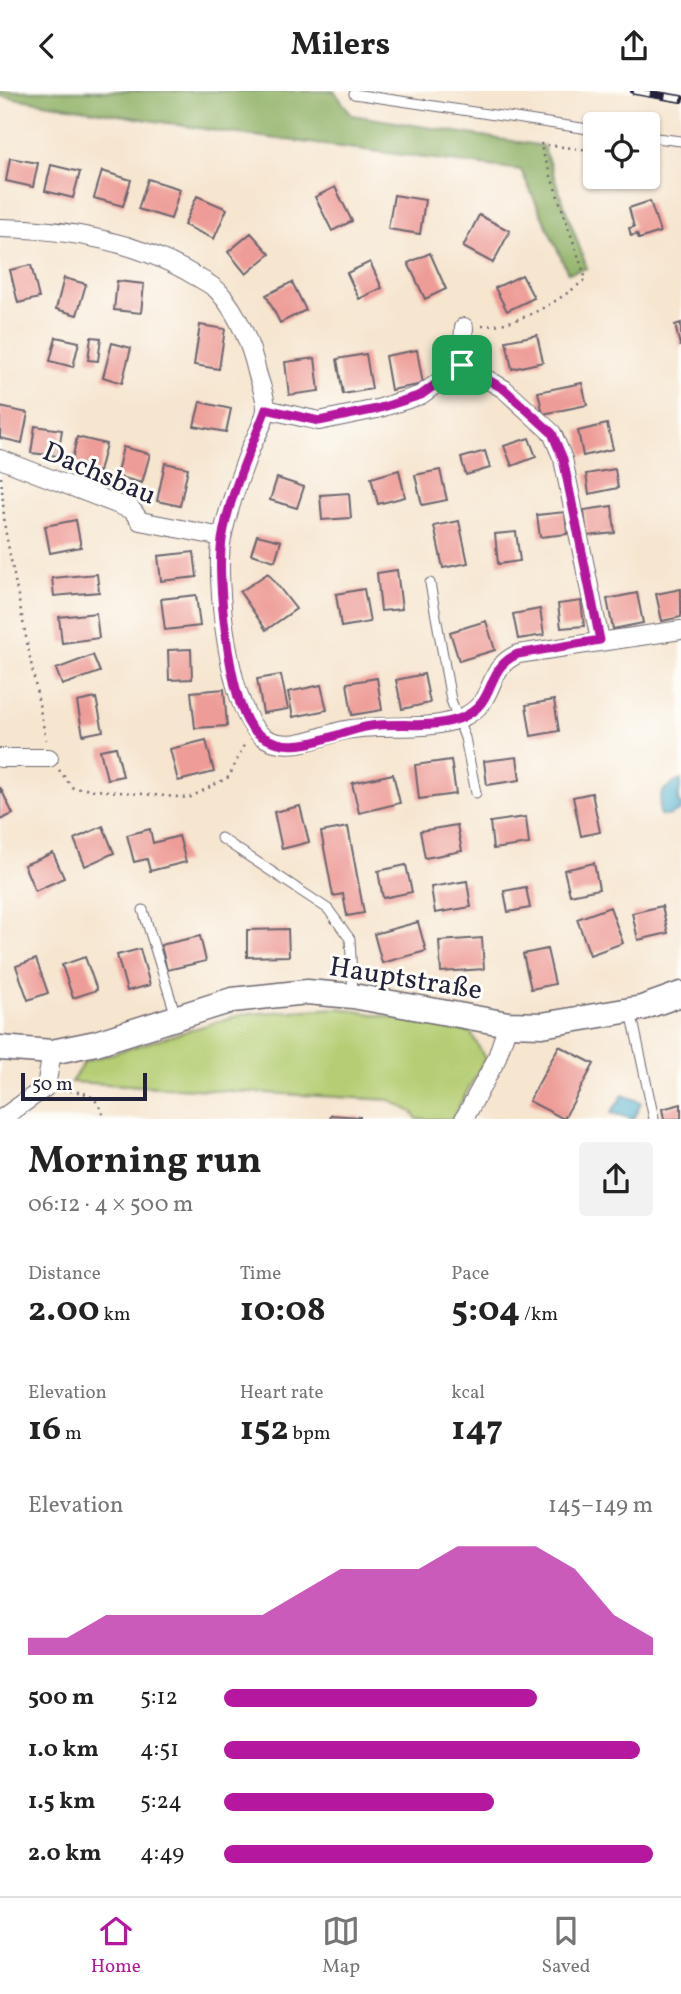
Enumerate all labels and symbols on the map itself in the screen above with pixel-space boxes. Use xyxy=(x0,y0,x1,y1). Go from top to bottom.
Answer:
pin xyxy=(432,335,492,395)
street label: Dachsbau xyxy=(36,433,162,516)
street label: Hauptstraße xyxy=(326,948,485,1011)
scale bar xyxy=(21,1070,147,1102)

